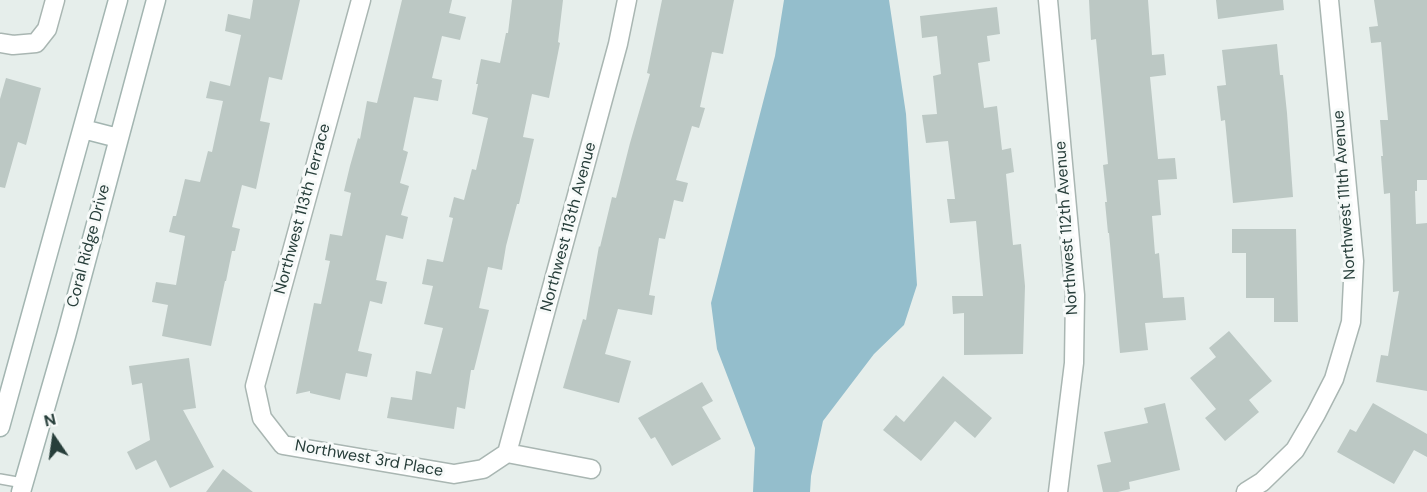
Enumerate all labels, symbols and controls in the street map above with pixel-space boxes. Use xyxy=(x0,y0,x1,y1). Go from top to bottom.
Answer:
street label: Northwest 111th Avenue xyxy=(1329,109,1361,281)
street label: Northwest 113th Terrace xyxy=(271,122,335,296)
street label: Northwest 113th Avenue xyxy=(537,140,601,314)
street label: Northwest 112th Avenue xyxy=(1051,140,1083,316)
street label: Coral Ridge Drive xyxy=(63,182,115,310)
north arrow xyxy=(24,408,84,468)
text: N xyxy=(42,408,58,432)
street label: Northwest 3rd Place xyxy=(293,436,445,482)

